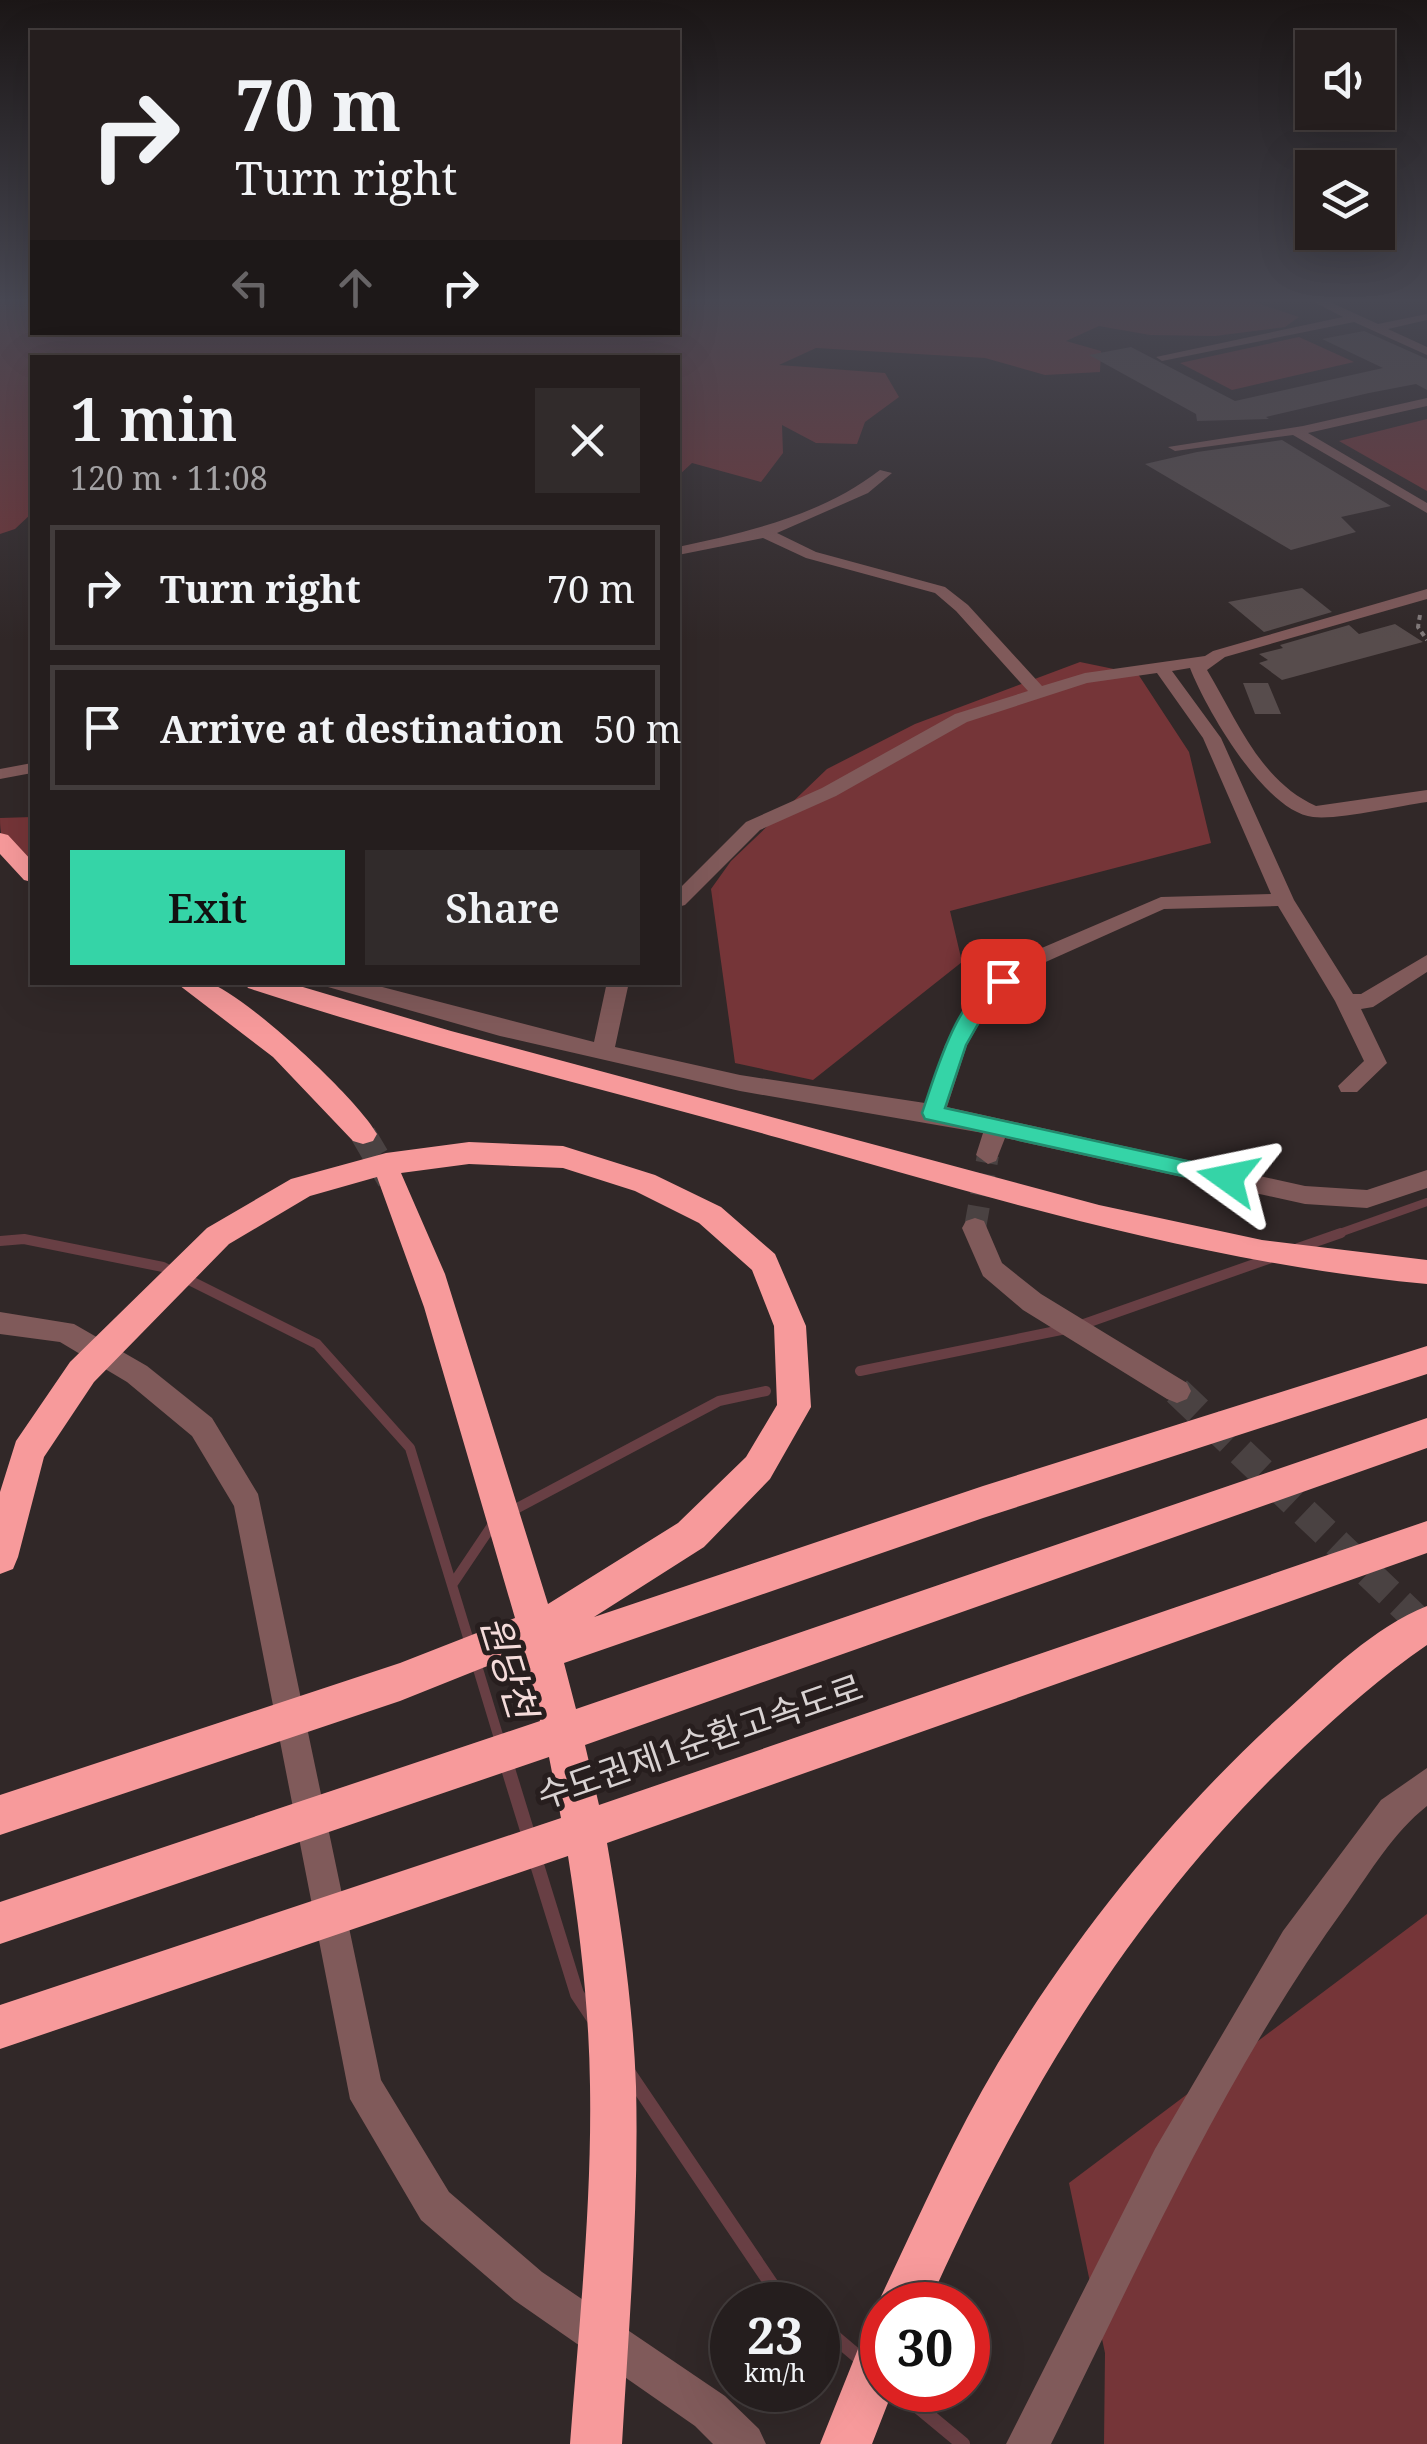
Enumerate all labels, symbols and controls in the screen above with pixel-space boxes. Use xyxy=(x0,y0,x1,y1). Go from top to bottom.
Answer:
map controls xyxy=(1295,30,1395,250)
button: sound xyxy=(1295,30,1395,130)
text: 70 m xyxy=(235,56,401,152)
icon: right xyxy=(70,70,200,200)
text: Turn right xyxy=(235,147,457,208)
button: layers xyxy=(1295,150,1395,250)
icon: left xyxy=(223,260,278,315)
icon: ahead xyxy=(328,260,383,315)
icon: right xyxy=(433,260,488,315)
text: 1 min xyxy=(70,377,238,459)
button: close xyxy=(535,388,640,493)
text: 120 m · 11:08 xyxy=(70,456,268,499)
icon: right xyxy=(75,560,130,615)
text: Turn right xyxy=(160,562,361,614)
text: 70 m xyxy=(547,562,635,614)
icon: arrive xyxy=(75,700,130,755)
text: Arrive at destination xyxy=(160,702,564,754)
text: 50 m xyxy=(594,702,682,754)
button: Exit xyxy=(70,850,345,965)
button: Share xyxy=(365,850,640,965)
pin xyxy=(961,939,1046,1024)
icon: arrive xyxy=(976,954,1031,1009)
position arrow xyxy=(1176,1126,1280,1230)
water label: 원당천 xyxy=(470,1609,551,1728)
street label: 수도권제1순환고속도로 xyxy=(530,1663,869,1818)
speed limit sign: 30 xyxy=(860,2282,990,2412)
text: 23 xyxy=(747,2301,803,2369)
text: km/h xyxy=(744,2355,806,2389)

